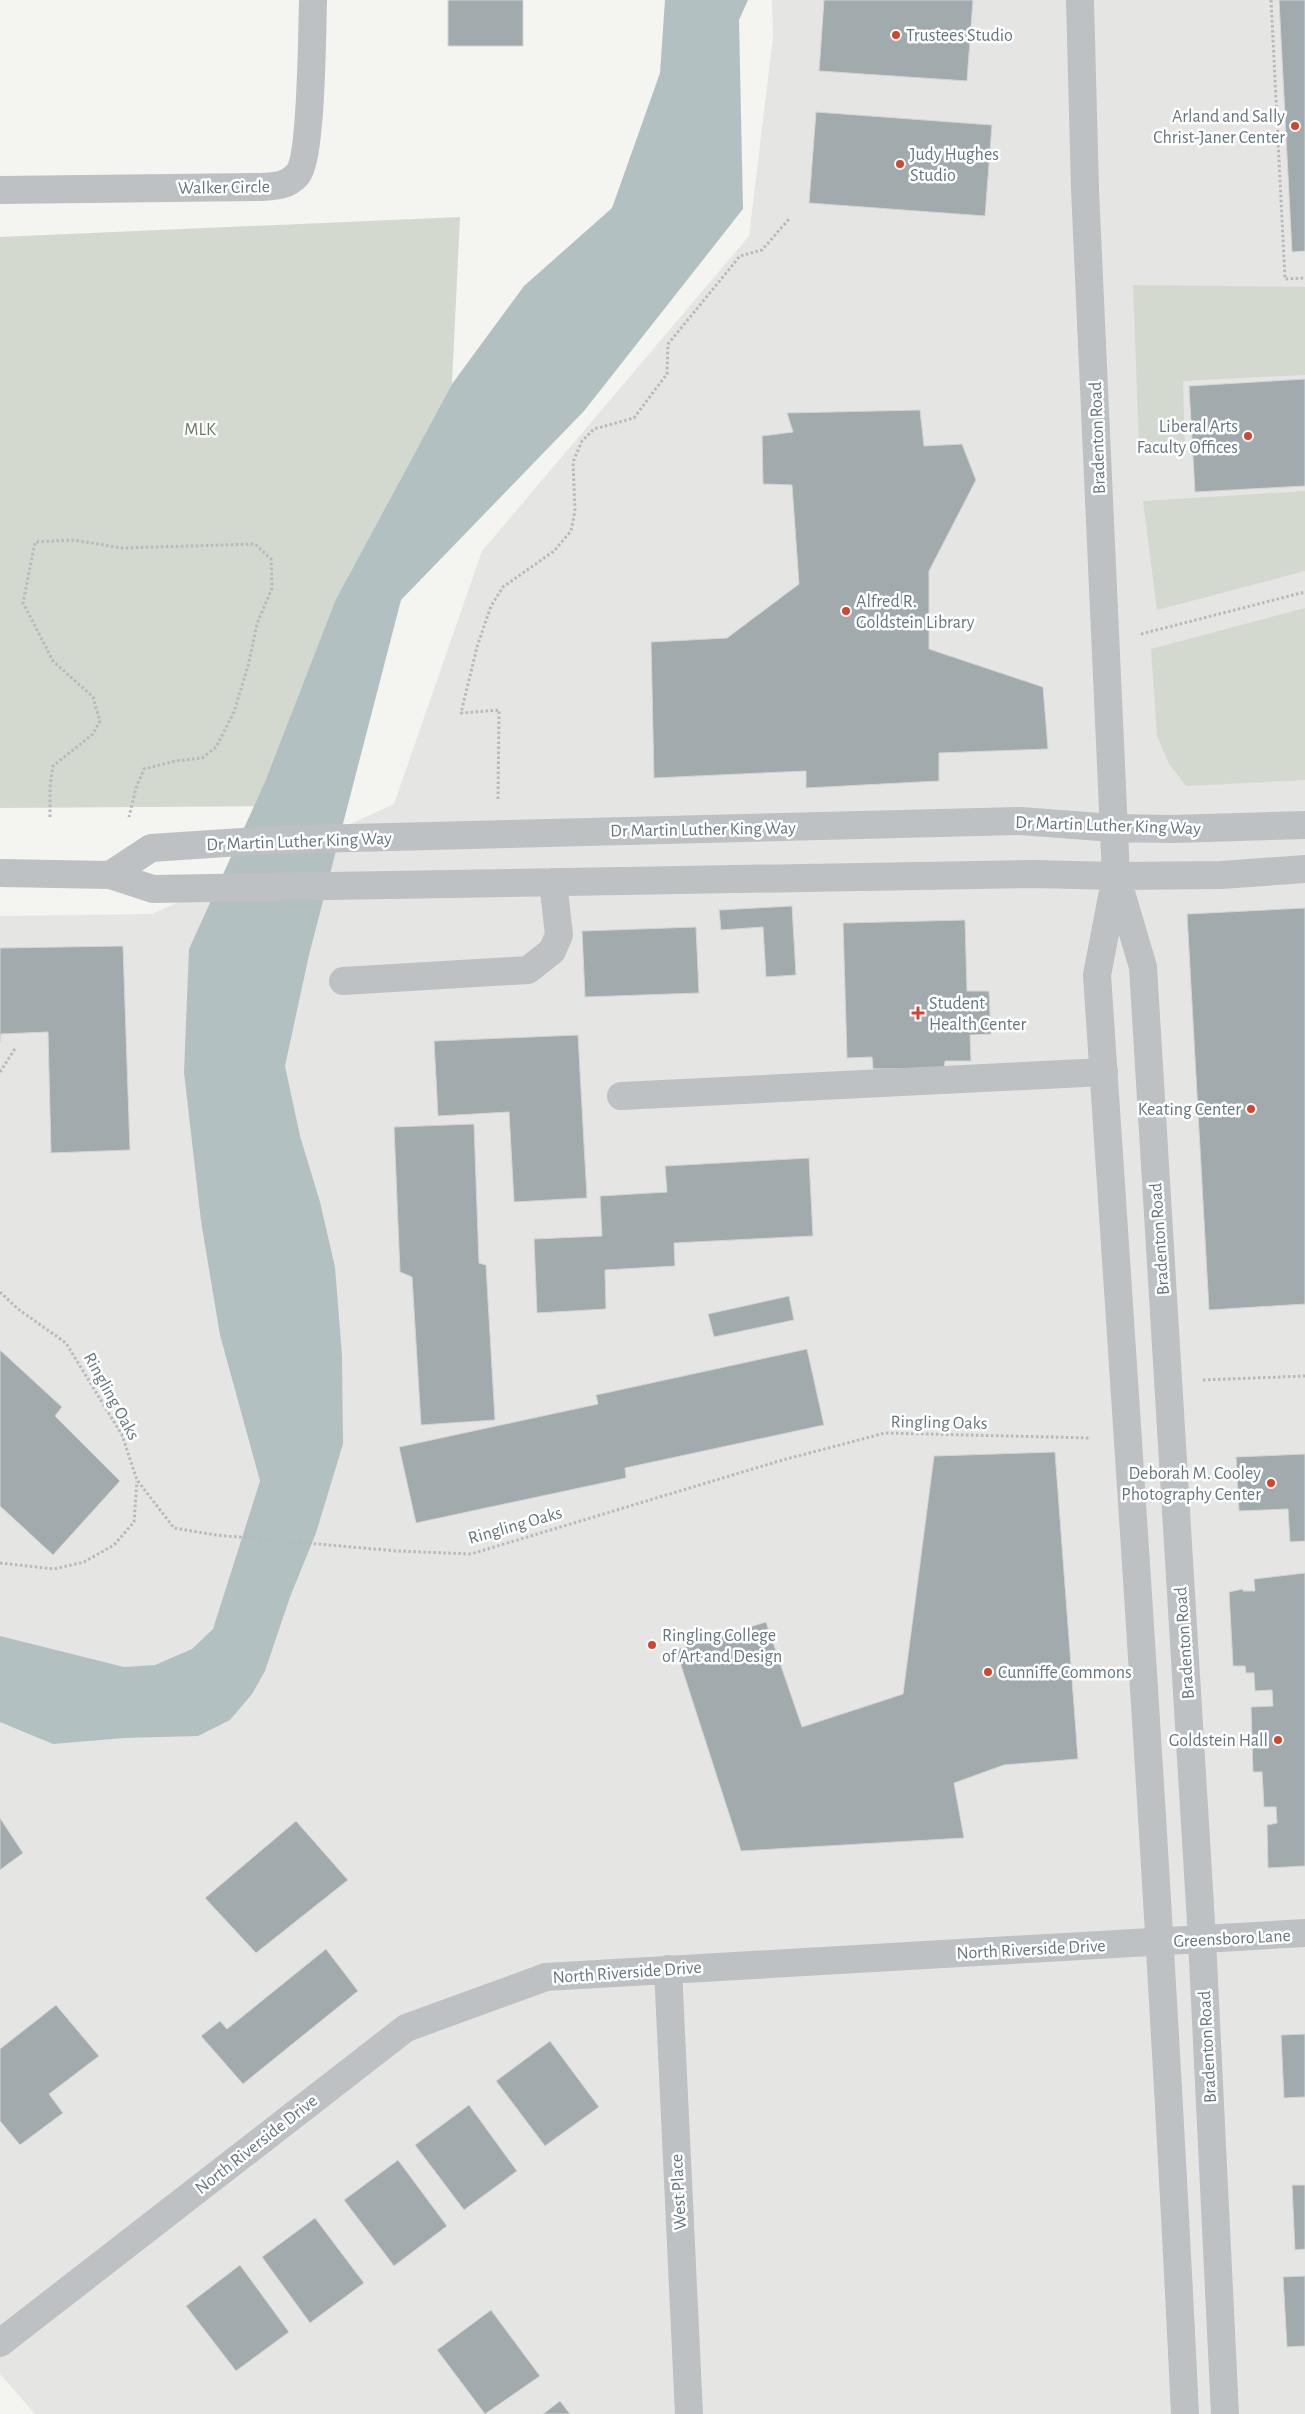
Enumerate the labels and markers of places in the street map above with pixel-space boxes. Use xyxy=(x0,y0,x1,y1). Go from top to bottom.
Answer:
place label: Trustees Studio xyxy=(906,27,1013,45)
marker: Trustees Studio xyxy=(890,29,902,41)
place label: Arland and Sally Christ-Janer Center xyxy=(1153,108,1285,147)
marker: Arland and Sally Christ-Janer Center xyxy=(1289,120,1301,132)
place label: Judy Hughes Studio xyxy=(910,146,999,185)
marker: Judy Hughes Studio xyxy=(894,158,906,170)
place label: Liberal Arts Faculty Offices xyxy=(1137,418,1238,457)
marker: Liberal Arts Faculty Offices xyxy=(1242,430,1254,442)
place label: Alfred R. Goldstein Library xyxy=(856,593,975,632)
marker: Alfred R. Goldstein Library xyxy=(840,605,852,617)
place label: Student Health Center xyxy=(929,995,1026,1034)
marker: Student Health Center xyxy=(911,1006,925,1020)
place label: Keating Center xyxy=(1138,1101,1241,1119)
marker: Keating Center xyxy=(1245,1103,1257,1115)
place label: Deborah M. Cooley Photography Center xyxy=(1121,1465,1261,1504)
marker: Deborah M. Cooley Photography Center xyxy=(1265,1477,1277,1489)
place label: Ringling College of Art and Design xyxy=(662,1627,782,1666)
marker: Ringling College of Art and Design xyxy=(646,1639,658,1651)
place label: Cunniffe Commons xyxy=(998,1664,1132,1682)
marker: Cunniffe Commons xyxy=(982,1666,994,1678)
place label: Goldstein Hall xyxy=(1169,1732,1268,1750)
marker: Goldstein Hall xyxy=(1272,1734,1284,1746)

